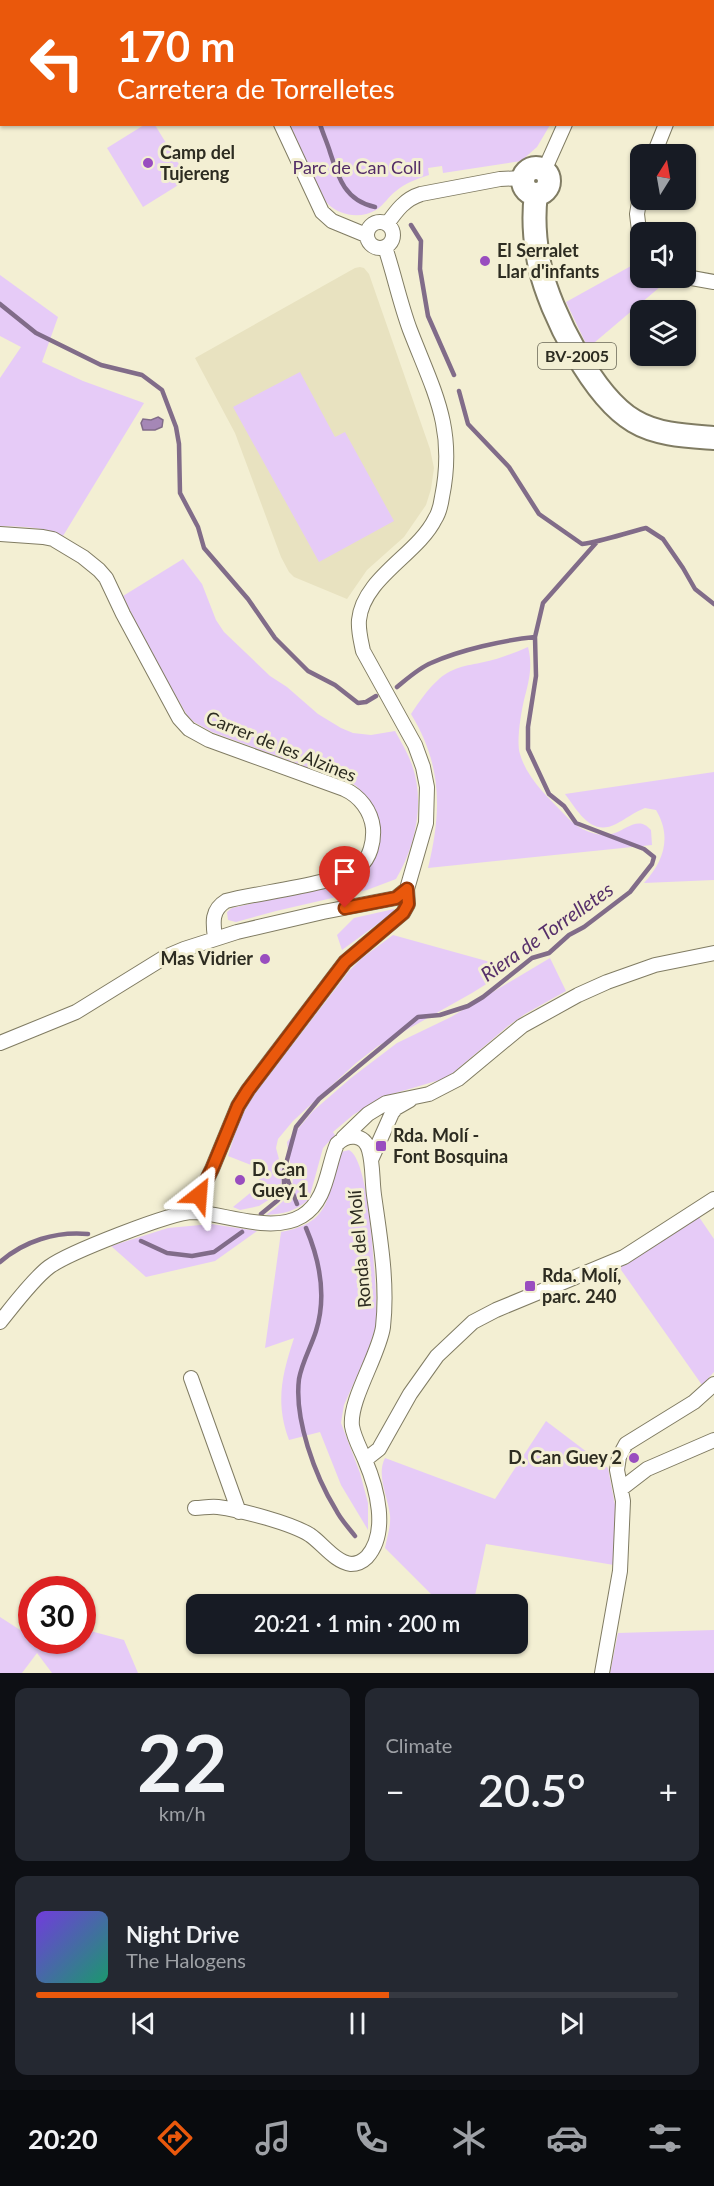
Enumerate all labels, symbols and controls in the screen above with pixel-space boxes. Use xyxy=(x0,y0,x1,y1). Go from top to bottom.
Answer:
text: 170 m xyxy=(117,21,235,71)
icon: left xyxy=(18,24,96,102)
text: Carretera de Torrelletes xyxy=(117,72,395,105)
place label: Camp del Tujereng xyxy=(160,141,235,184)
north arrow xyxy=(630,144,696,210)
map controls xyxy=(630,144,696,366)
marker: Camp del Tujereng xyxy=(141,156,155,170)
park label: Parc de Can Coll xyxy=(292,156,422,178)
button: sound xyxy=(630,222,696,288)
place label: El Serralet Llar d'infants xyxy=(497,239,600,282)
marker: El Serralet Llar d'infants xyxy=(478,254,492,268)
button: layers xyxy=(630,300,696,366)
road number: BV-2005 xyxy=(538,343,616,369)
street label: Carrer de les Alzines xyxy=(203,706,360,786)
pin xyxy=(319,846,370,908)
icon: arrive xyxy=(328,855,361,888)
water label: Riera de Torrelletes xyxy=(476,877,617,986)
place label: Mas Vidrier xyxy=(161,947,253,969)
marker: Mas Vidrier xyxy=(258,952,272,966)
place label: Rda. Molí - Font Bosquina xyxy=(393,1124,508,1167)
marker: Rda. Molí - Font Bosquina xyxy=(374,1139,388,1153)
place label: D. Can Guey 1 xyxy=(252,1158,308,1201)
position arrow xyxy=(167,1163,231,1227)
marker: D. Can Guey 1 xyxy=(233,1173,247,1187)
street label: Ronda del Molí xyxy=(343,1189,375,1309)
place label: Rda. Molí, parc. 240 xyxy=(542,1264,621,1307)
marker: Rda. Molí, parc. 240 xyxy=(523,1279,537,1293)
place label: D. Can Guey 2 xyxy=(508,1446,622,1468)
marker: D. Can Guey 2 xyxy=(627,1451,641,1465)
speed limit sign: 30 xyxy=(18,1576,96,1654)
text: 20:21 · 1 min · 200 m xyxy=(254,1610,460,1637)
text: 22 xyxy=(137,1715,227,1809)
text: Climate xyxy=(386,1733,452,1757)
text: 20.5° xyxy=(478,1763,586,1817)
text: − xyxy=(386,1771,405,1811)
text: + xyxy=(659,1771,678,1811)
text: km/h xyxy=(159,1801,206,1825)
text: Night Drive xyxy=(126,1921,239,1948)
text: The Halogens xyxy=(126,1948,246,1972)
icon: previous xyxy=(127,2007,160,2040)
icon: pause xyxy=(341,2007,374,2040)
icon: next xyxy=(555,2007,588,2040)
icon: directions xyxy=(154,2117,196,2159)
icon: music xyxy=(252,2117,294,2159)
icon: phone xyxy=(350,2117,392,2159)
icon: climate xyxy=(448,2117,490,2159)
icon: car xyxy=(546,2117,588,2159)
icon: filters xyxy=(644,2117,686,2159)
text: 20:20 xyxy=(28,2122,98,2155)

